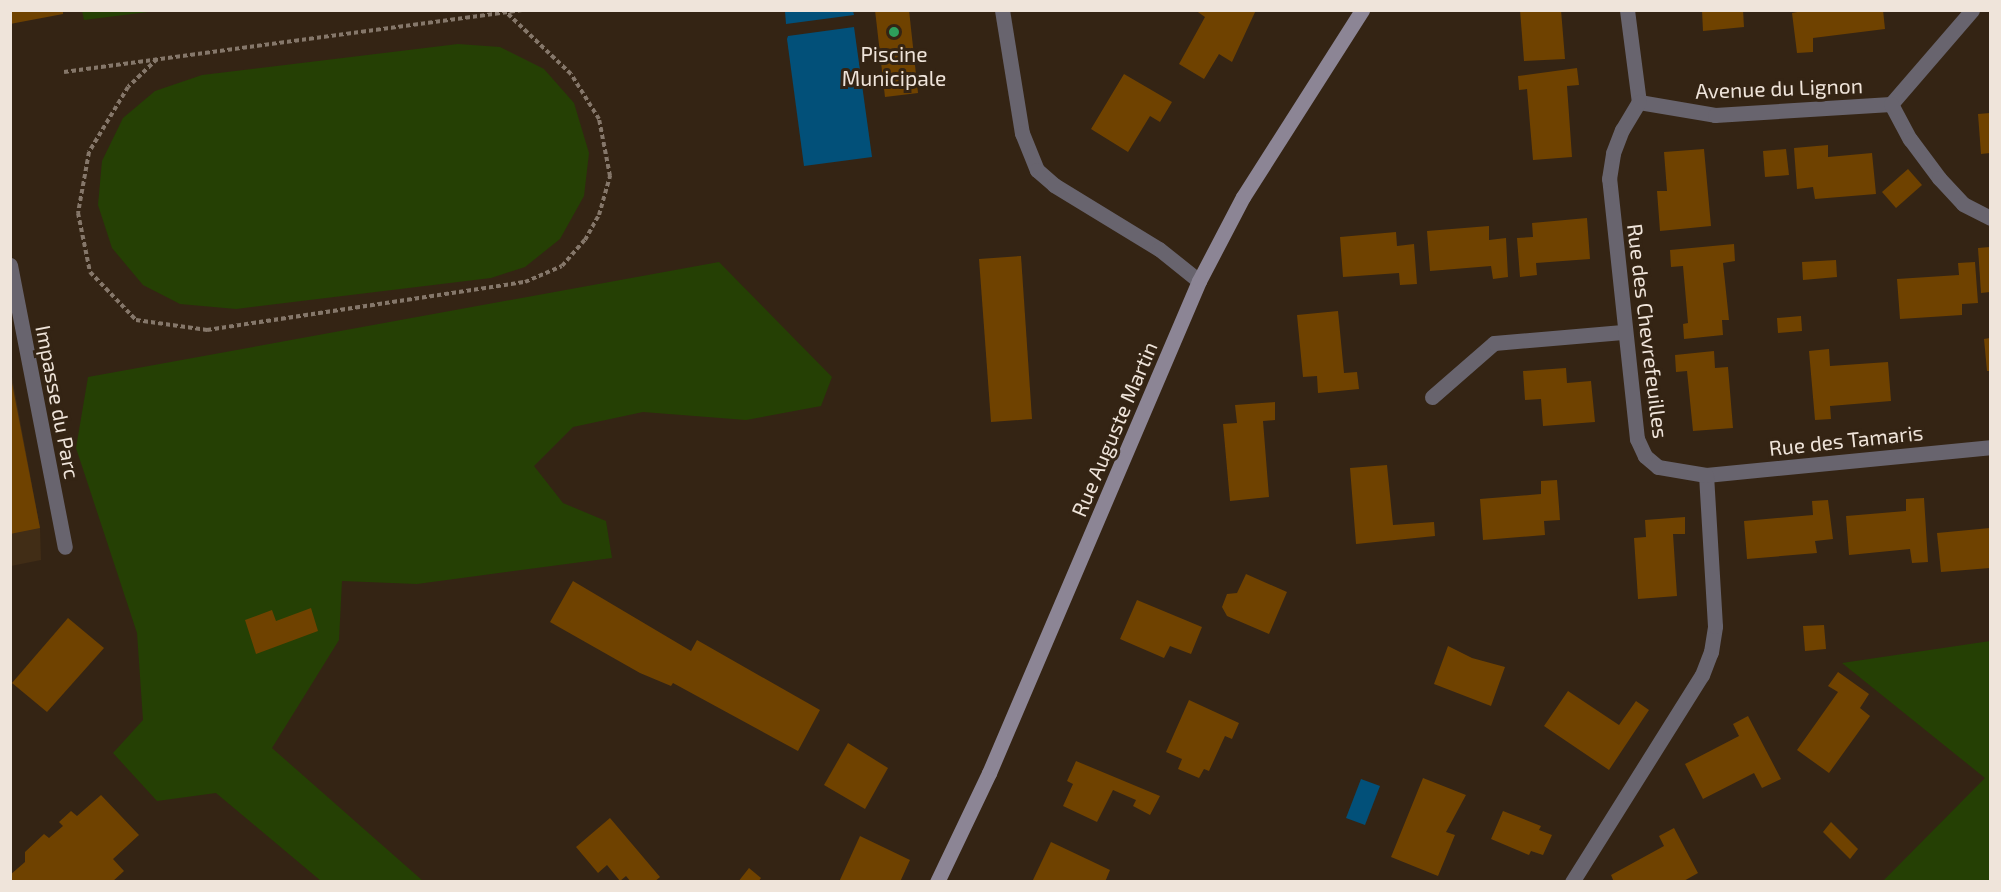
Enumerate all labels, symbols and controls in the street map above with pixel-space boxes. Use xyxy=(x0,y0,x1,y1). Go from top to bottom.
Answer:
marker: Piscine Municipale xyxy=(887,25,901,39)
place label: Piscine Municipale xyxy=(842,41,946,91)
street label: Avenue du Lignon xyxy=(1695,72,1863,104)
street label: Rue des Chevrefeuilles xyxy=(1622,222,1674,440)
street label: Impasse du Parc xyxy=(31,323,85,481)
street label: Rue Auguste Martin xyxy=(1066,338,1162,520)
street label: Rue des Tamaris xyxy=(1767,419,1925,461)

